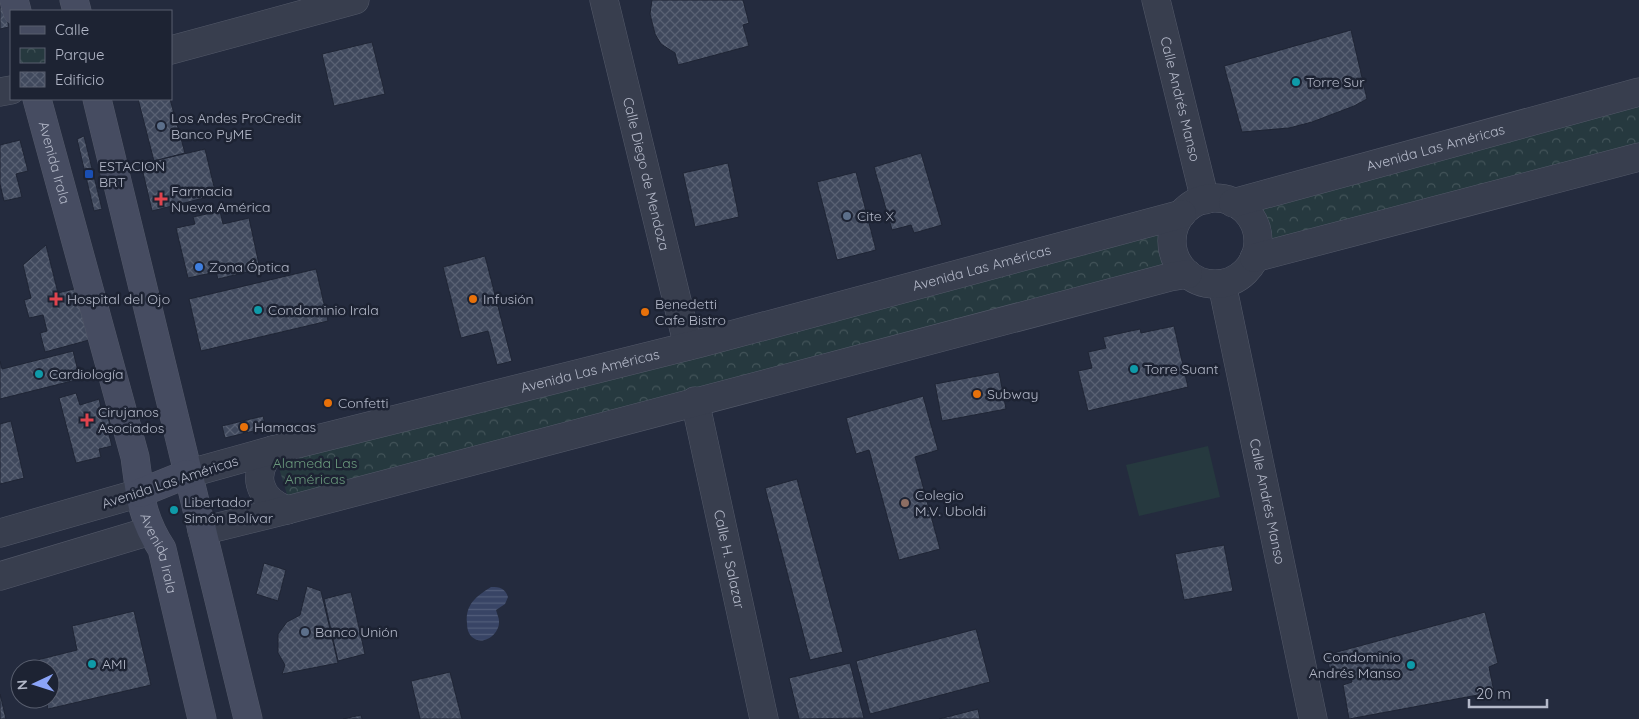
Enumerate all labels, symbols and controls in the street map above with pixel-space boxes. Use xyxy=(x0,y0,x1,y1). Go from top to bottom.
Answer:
legend xyxy=(10,10,172,100)
text: Calle xyxy=(55,20,89,39)
street label: Calle Andrés Manso xyxy=(1156,35,1204,163)
text: Parque xyxy=(55,45,105,64)
text: Edificio xyxy=(55,70,104,89)
place label: Torre Sur xyxy=(1306,73,1365,91)
marker: Torre Sur xyxy=(1290,76,1302,88)
street label: Calle Diego de Mendoza xyxy=(619,95,674,252)
place label: Los Andes ProCredit Banco PyME xyxy=(171,109,302,143)
street label: Avenida Irala xyxy=(35,119,74,206)
marker: Los Andes ProCredit Banco PyME xyxy=(155,120,167,132)
street label: Avenida Las Américas xyxy=(1364,120,1507,175)
place label: ESTACION BRT xyxy=(99,157,165,191)
marker: ESTACION BRT xyxy=(83,168,95,180)
place label: Farmacia Nueva América xyxy=(171,182,271,216)
marker: Farmacia Nueva América xyxy=(155,193,167,205)
place label: Cite X xyxy=(857,207,895,225)
marker: Cite X xyxy=(841,210,853,222)
street label: Avenida Las Américas xyxy=(910,241,1053,295)
place label: Zona Óptica xyxy=(209,258,290,276)
marker: Zona Óptica xyxy=(193,261,205,273)
place label: Hospital del Ojo xyxy=(67,290,170,308)
place label: Infusión xyxy=(483,290,534,308)
marker: Hospital del Ojo xyxy=(49,292,63,306)
marker: Infusión xyxy=(467,293,479,305)
place label: Benedetti Cafe Bistro xyxy=(655,295,726,329)
place label: Condominio Irala xyxy=(268,301,379,319)
marker: Condominio Irala xyxy=(252,304,264,316)
marker: Benedetti Cafe Bistro xyxy=(639,306,651,318)
street label: Avenida Las Américas xyxy=(519,345,661,397)
place label: Torre Suant xyxy=(1144,360,1219,378)
marker: Torre Suant xyxy=(1128,363,1140,375)
place label: Cardiología xyxy=(49,365,123,383)
marker: Cardiología xyxy=(33,368,45,380)
place label: Subway xyxy=(987,385,1038,403)
marker: Subway xyxy=(971,388,983,400)
place label: Confetti xyxy=(338,394,389,412)
marker: Confetti xyxy=(322,397,334,409)
place label: Cirujanos Asociados xyxy=(98,403,164,437)
marker: Cirujanos Asociados xyxy=(80,413,94,427)
place label: Hamacas xyxy=(254,418,316,436)
marker: Hamacas xyxy=(238,421,250,433)
street label: Calle Andrés Manso xyxy=(1246,437,1289,566)
street label: Avenida Las Américas xyxy=(99,451,241,513)
park label: Alameda Las Américas xyxy=(273,454,357,488)
place label: Colegio M.V. Uboldi xyxy=(915,486,986,520)
place label: Libertador Simón Bolívar xyxy=(184,493,274,527)
marker: Colegio M.V. Uboldi xyxy=(899,497,911,509)
marker: Libertador Simón Bolívar xyxy=(168,504,180,516)
street label: Calle H. Salazar xyxy=(710,508,749,611)
street label: Avenida Irala xyxy=(136,511,181,595)
place label: Banco Unión xyxy=(315,623,398,641)
marker: Banco Unión xyxy=(299,626,311,638)
place label: Condominio Andrés Manso xyxy=(1309,648,1401,682)
place label: AMI xyxy=(102,655,126,673)
marker: AMI xyxy=(86,658,98,670)
north arrow xyxy=(10,659,60,709)
marker: Condominio Andrés Manso xyxy=(1405,659,1417,671)
scale bar xyxy=(1469,676,1546,708)
text: N xyxy=(13,679,31,691)
text: 20 m xyxy=(1476,684,1511,703)

